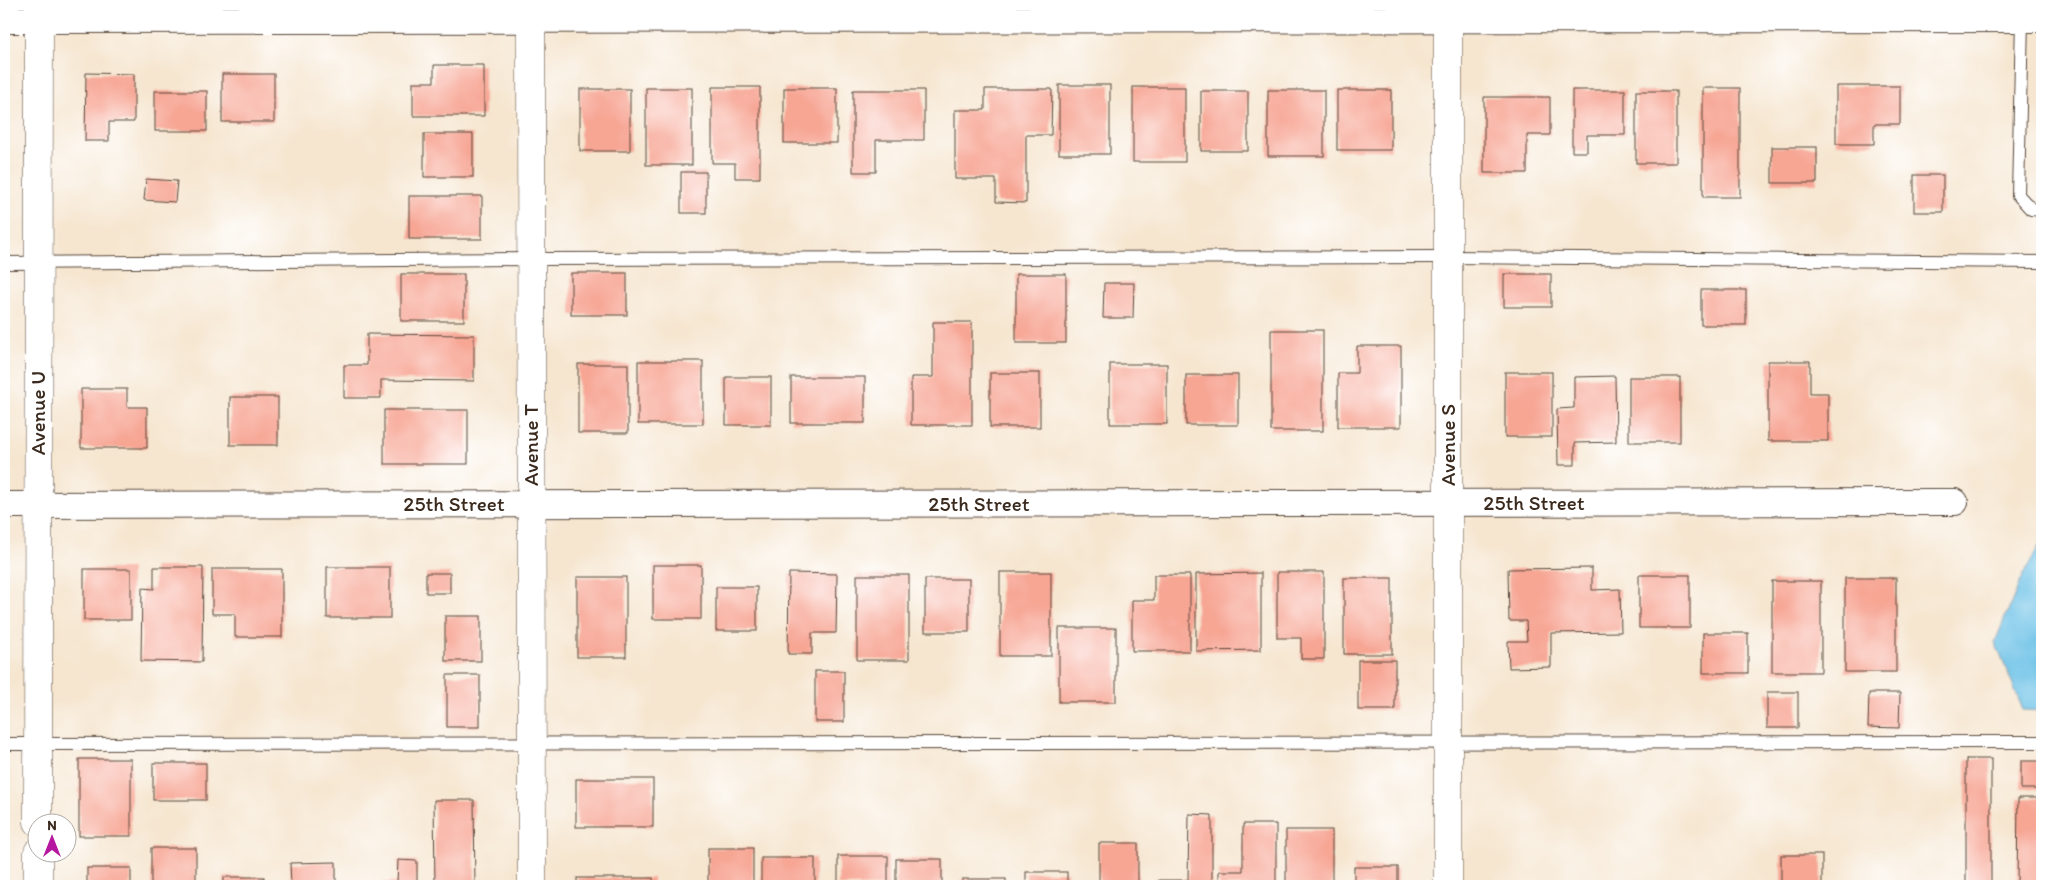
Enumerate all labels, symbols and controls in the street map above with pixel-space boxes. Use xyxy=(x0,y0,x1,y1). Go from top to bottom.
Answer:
street label: Avenue U xyxy=(25,371,50,455)
street label: Avenue T xyxy=(518,404,543,486)
street label: Avenue S xyxy=(1435,404,1460,486)
street label: 25th Street xyxy=(1483,490,1585,515)
street label: 25th Street xyxy=(403,491,505,516)
street label: 25th Street xyxy=(928,491,1030,516)
north arrow xyxy=(28,812,78,862)
text: N xyxy=(47,817,57,834)

